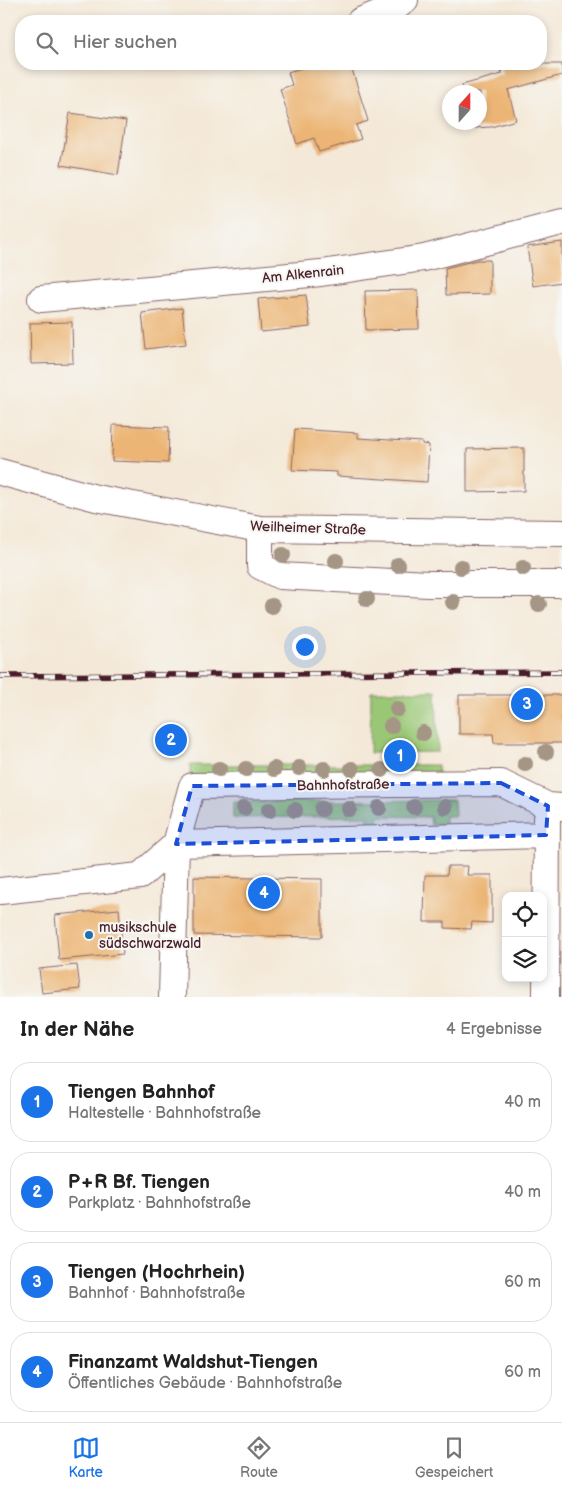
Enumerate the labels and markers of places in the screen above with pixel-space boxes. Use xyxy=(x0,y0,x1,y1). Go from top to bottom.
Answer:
pin: 3 xyxy=(511,685,543,723)
pin: 2 xyxy=(155,721,187,759)
pin: 1 xyxy=(384,737,416,775)
pin: 4 xyxy=(248,874,280,912)
place label: musikschule südschwarzwald xyxy=(99,919,201,952)
marker: musikschule südschwarzwald xyxy=(83,929,95,941)

